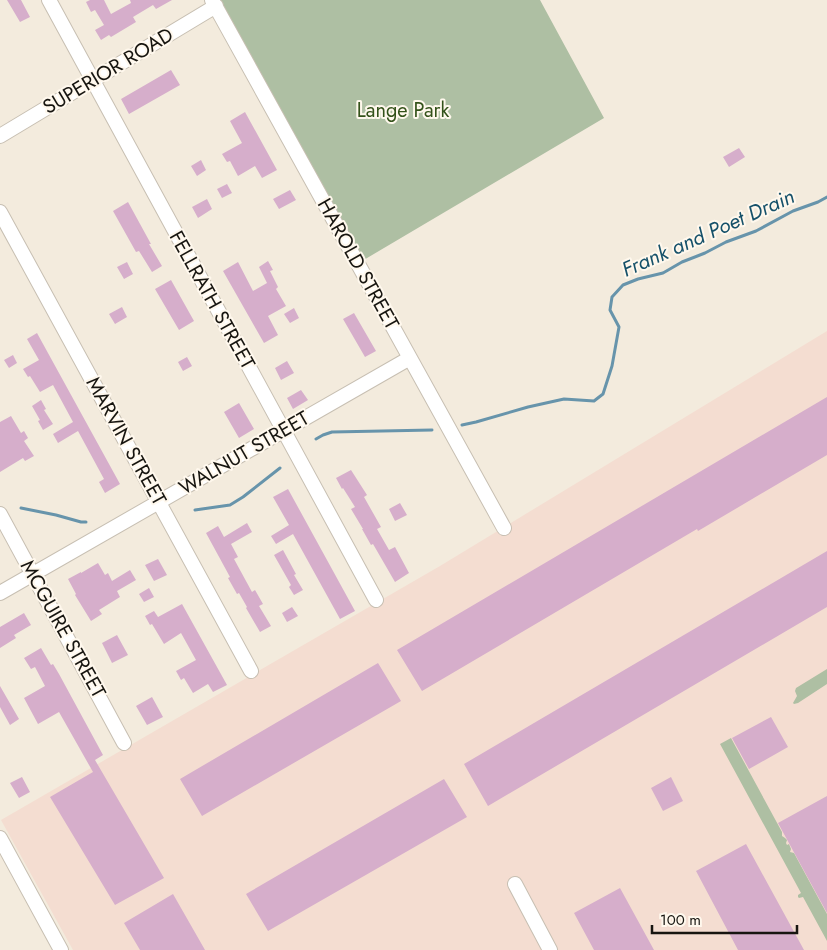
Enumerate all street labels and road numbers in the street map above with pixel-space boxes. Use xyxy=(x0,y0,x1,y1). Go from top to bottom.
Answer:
street label: SUPERIOR ROAD xyxy=(37,21,179,121)
street label: HAROLD STREET xyxy=(310,193,406,335)
street label: FELLRATH STREET xyxy=(162,225,262,375)
street label: MARVIN STREET xyxy=(79,371,174,511)
street label: WALNUT STREET xyxy=(173,404,315,502)
street label: MCGUIRE STREET xyxy=(13,555,113,704)

